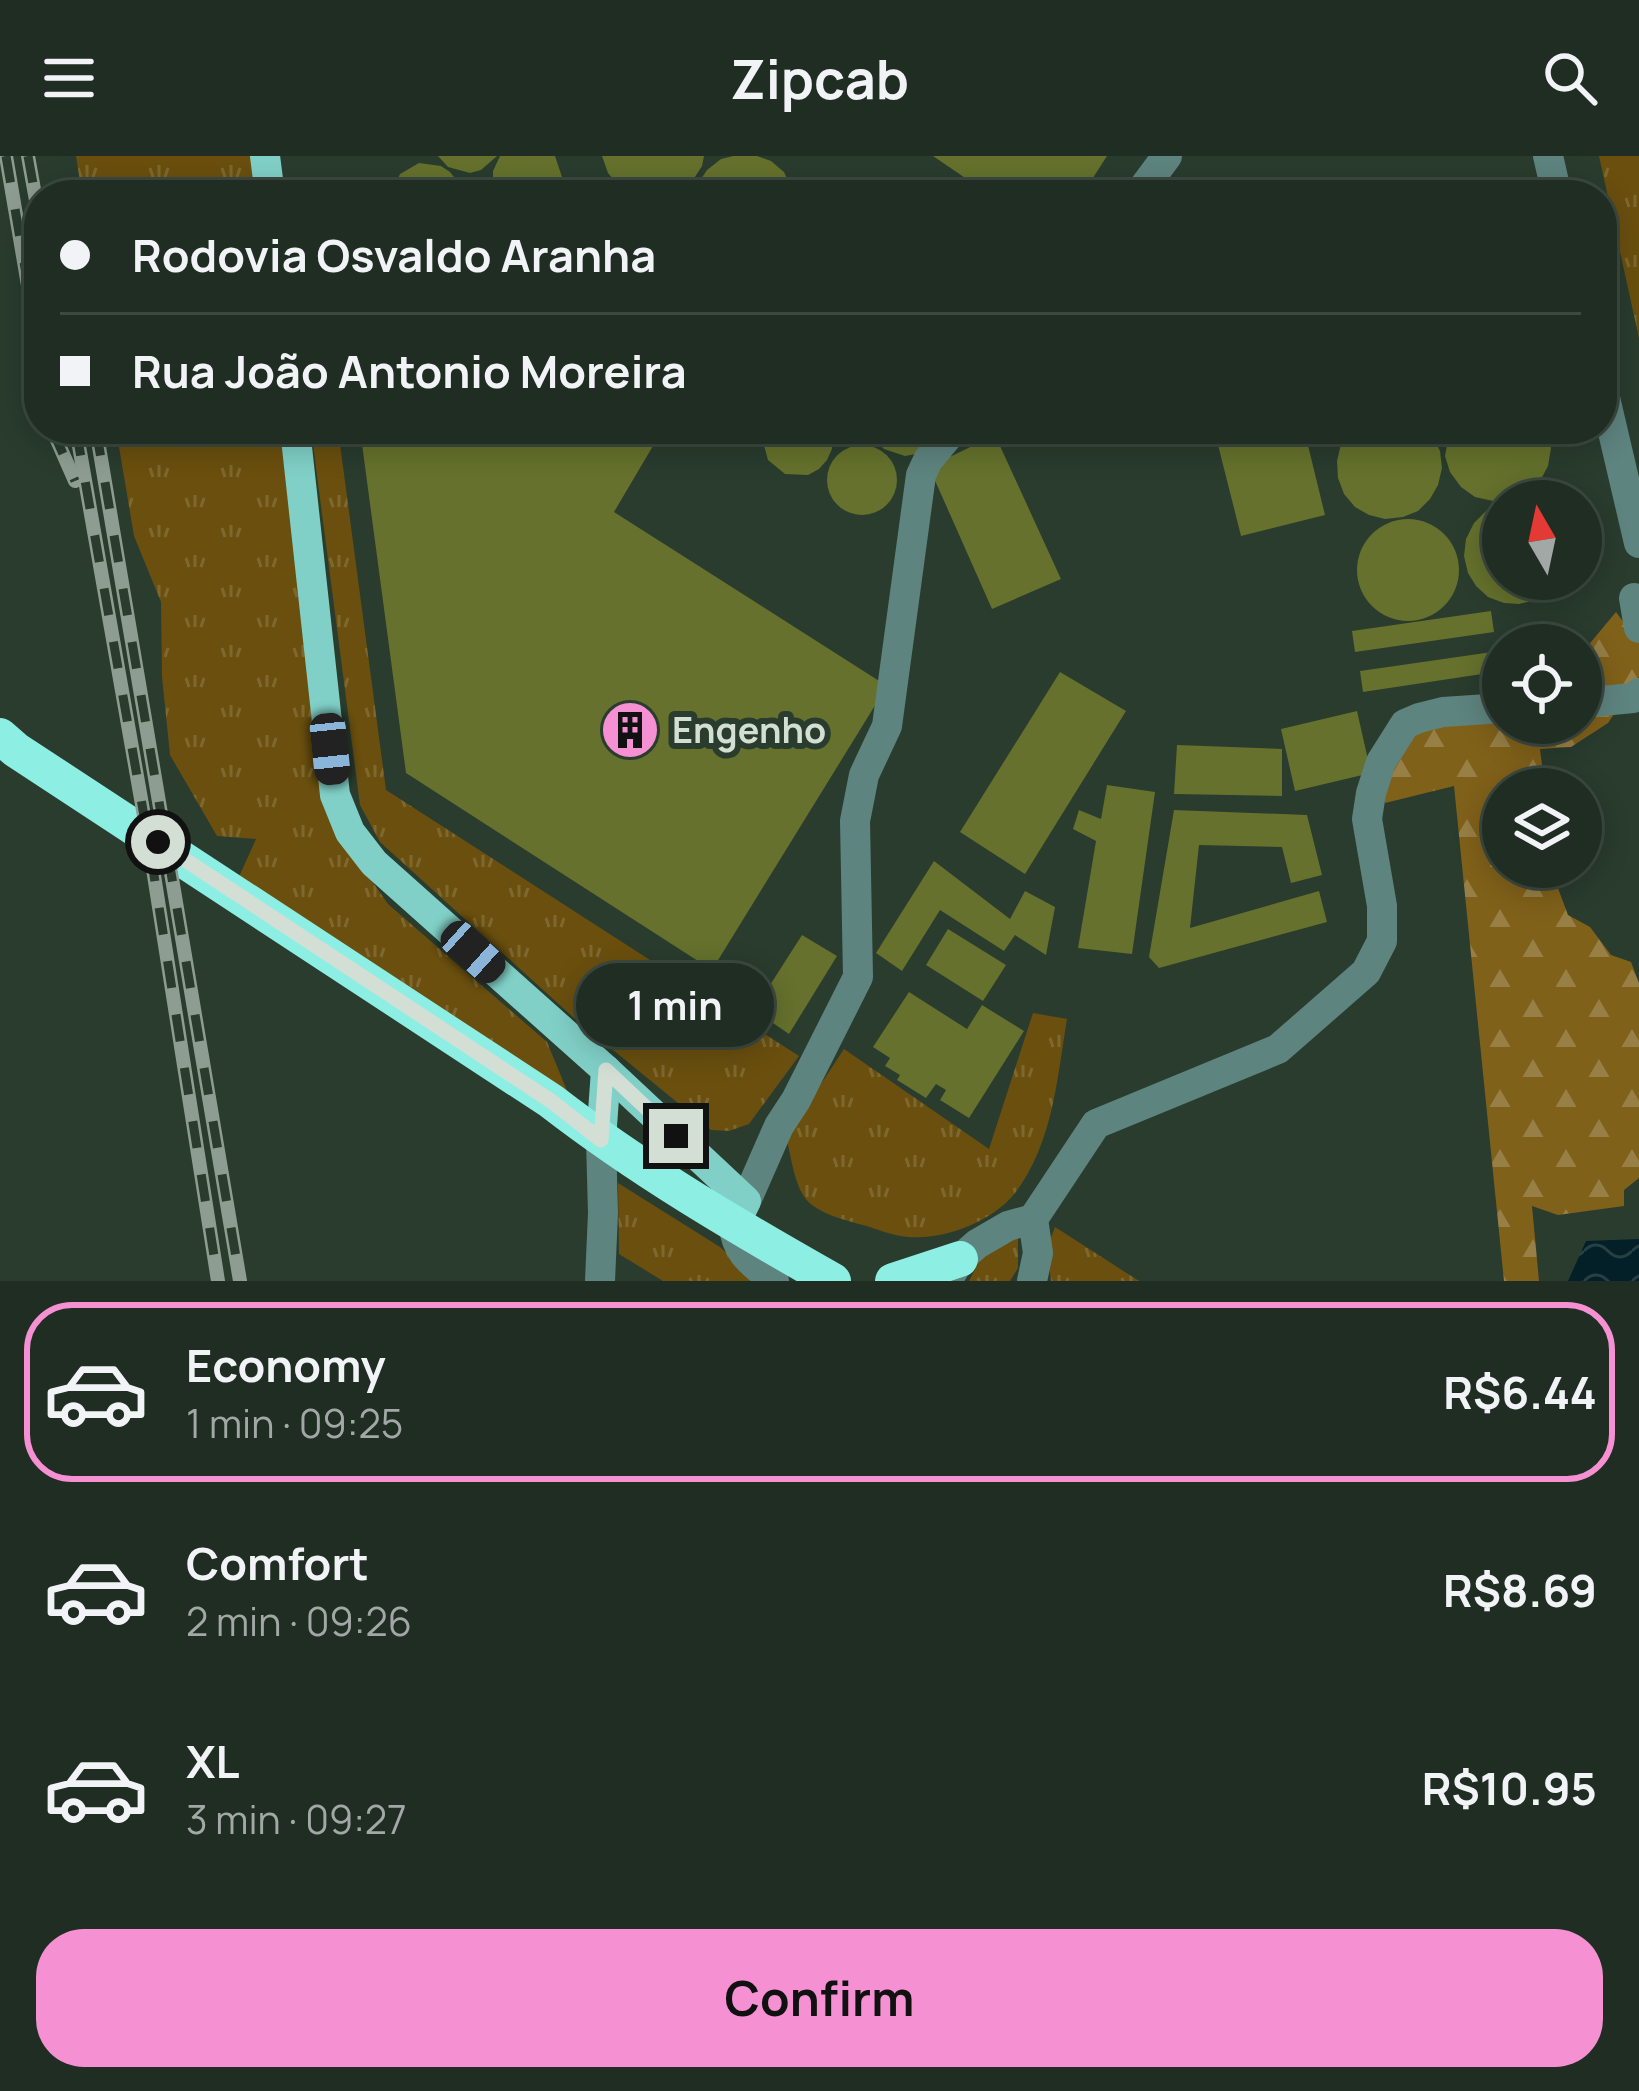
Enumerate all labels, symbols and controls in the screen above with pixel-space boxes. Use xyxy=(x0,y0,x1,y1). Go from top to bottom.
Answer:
text: Zipcab xyxy=(730,41,909,115)
icon: menu xyxy=(36,45,102,111)
icon: search xyxy=(1537,45,1603,111)
text: Rodovia Osvaldo Aranha xyxy=(132,224,656,286)
text: Rua João Antonio Moreira xyxy=(132,340,687,402)
north arrow xyxy=(1482,480,1602,600)
map controls xyxy=(1482,480,1602,888)
button: locate xyxy=(1482,624,1602,744)
building icon: Engenho xyxy=(599,699,661,761)
place label: Engenho xyxy=(672,705,826,754)
car xyxy=(308,711,352,787)
button: layers xyxy=(1482,768,1602,888)
route start xyxy=(131,815,185,869)
car xyxy=(434,915,512,989)
callout: 1 min xyxy=(577,962,775,1046)
text: 1 min xyxy=(627,978,723,1032)
route end xyxy=(649,1109,703,1163)
text: Economy xyxy=(186,1334,386,1396)
icon: car xyxy=(42,1338,150,1446)
text: R$6.44 xyxy=(1443,1361,1597,1423)
text: 1 min · 09:25 xyxy=(186,1396,403,1450)
text: Comfort xyxy=(186,1532,369,1594)
icon: car xyxy=(42,1536,150,1644)
text: R$8.69 xyxy=(1443,1559,1597,1621)
text: 2 min · 09:26 xyxy=(186,1594,412,1648)
text: XL xyxy=(186,1730,240,1792)
icon: car xyxy=(42,1734,150,1842)
text: R$10.95 xyxy=(1422,1757,1597,1819)
text: 3 min · 09:27 xyxy=(186,1792,407,1846)
button: Confirm xyxy=(36,1929,1603,2067)

